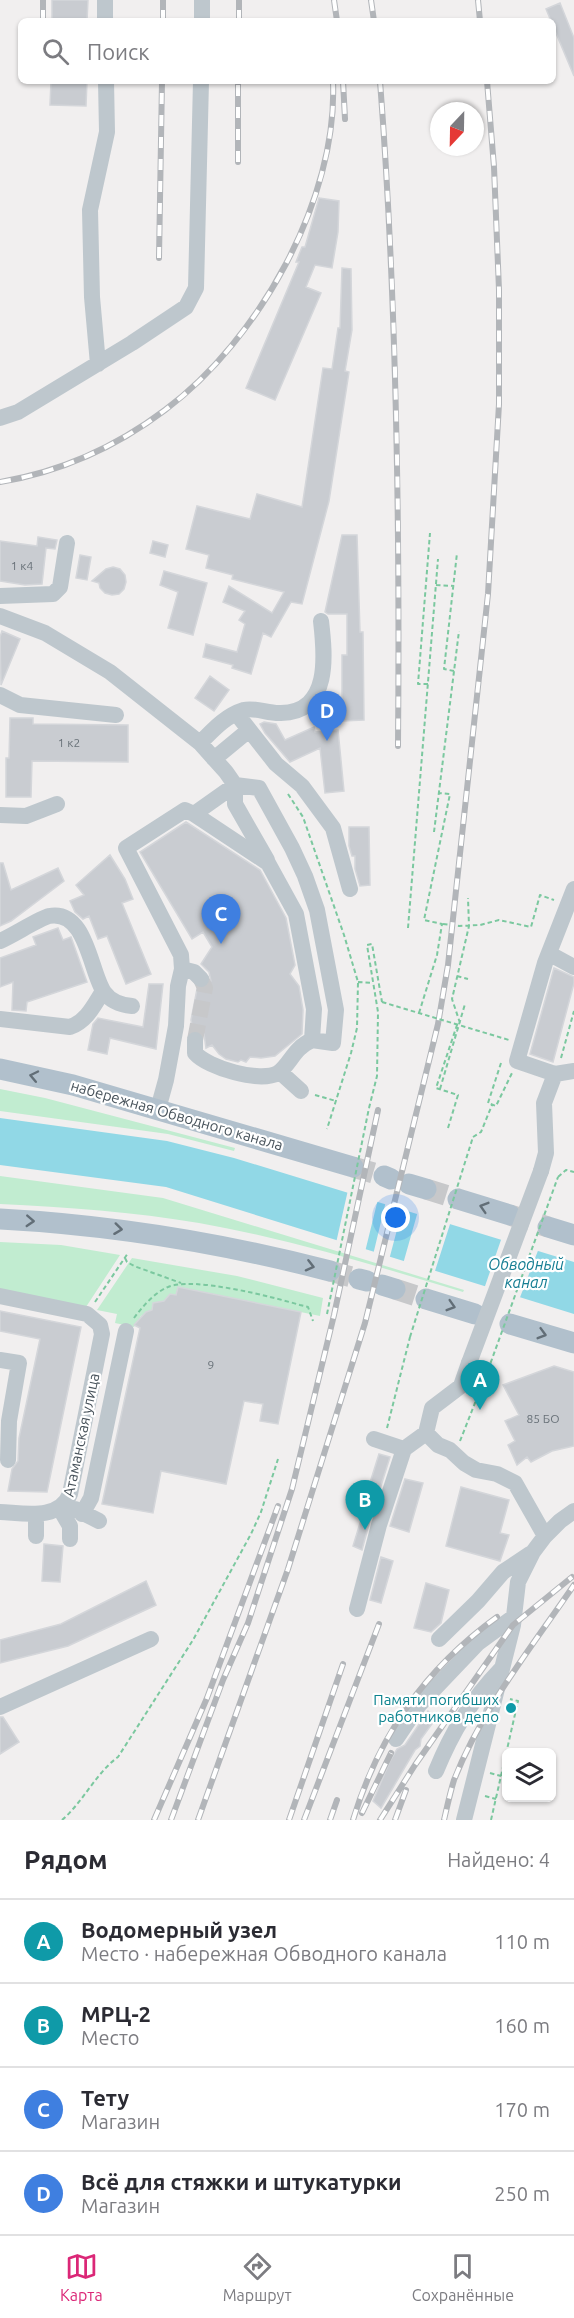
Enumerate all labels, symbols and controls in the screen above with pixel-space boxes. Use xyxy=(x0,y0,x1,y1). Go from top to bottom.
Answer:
search box xyxy=(18,18,556,84)
icon: search xyxy=(39,35,72,68)
text: Поиск xyxy=(87,39,150,64)
north arrow xyxy=(430,102,484,156)
house number: 1 к4 xyxy=(11,559,33,572)
pin: D xyxy=(308,692,346,741)
house number: 1 к2 xyxy=(58,736,80,749)
pin: C xyxy=(202,894,240,944)
one-way arrow xyxy=(29,1071,39,1084)
street label: набережная Обводного канала xyxy=(69,1076,285,1154)
one-way arrow xyxy=(479,1202,490,1214)
your location xyxy=(381,1203,410,1232)
one-way arrow xyxy=(26,1214,35,1227)
one-way arrow xyxy=(114,1222,123,1235)
water label: Обводный канал xyxy=(488,1255,564,1291)
one-way arrow xyxy=(304,1259,314,1271)
one-way arrow xyxy=(445,1299,456,1311)
one-way arrow xyxy=(536,1327,547,1339)
house number: 9 xyxy=(208,1358,214,1371)
pin: A xyxy=(460,1360,500,1410)
street label: Атаманская улица xyxy=(60,1372,102,1498)
house number: 85 БО xyxy=(527,1412,560,1425)
pin: B xyxy=(346,1480,385,1530)
place label: Памяти погибших работников депо xyxy=(373,1691,499,1725)
marker: Памяти погибших работников депо xyxy=(504,1701,518,1715)
map controls xyxy=(502,1748,556,1802)
button: layers xyxy=(502,1748,556,1802)
text: Рядом xyxy=(24,1845,108,1874)
text: Найдено: 4 xyxy=(447,1848,550,1871)
text: Водомерный узел xyxy=(81,1917,277,1942)
text: A xyxy=(36,1930,51,1953)
text: 110 m xyxy=(494,1930,550,1953)
text: Место · набережная Обводного канала xyxy=(81,1942,447,1965)
text: МРЦ-2 xyxy=(81,2001,151,2026)
text: B xyxy=(37,2014,50,2037)
text: 160 m xyxy=(494,2014,550,2037)
text: Место xyxy=(81,2026,140,2049)
text: Тету xyxy=(81,2085,129,2110)
text: C xyxy=(37,2098,50,2121)
text: 170 m xyxy=(494,2098,550,2121)
text: Магазин xyxy=(81,2110,160,2133)
text: Всё для стяжки и штукатурки xyxy=(81,2169,402,2194)
text: D xyxy=(36,2182,51,2205)
text: 250 m xyxy=(494,2182,550,2205)
text: Магазин xyxy=(81,2194,160,2217)
tab: Карта xyxy=(60,2250,103,2304)
tab: Маршрут xyxy=(223,2250,292,2304)
tab: Сохранённые xyxy=(412,2250,514,2304)

